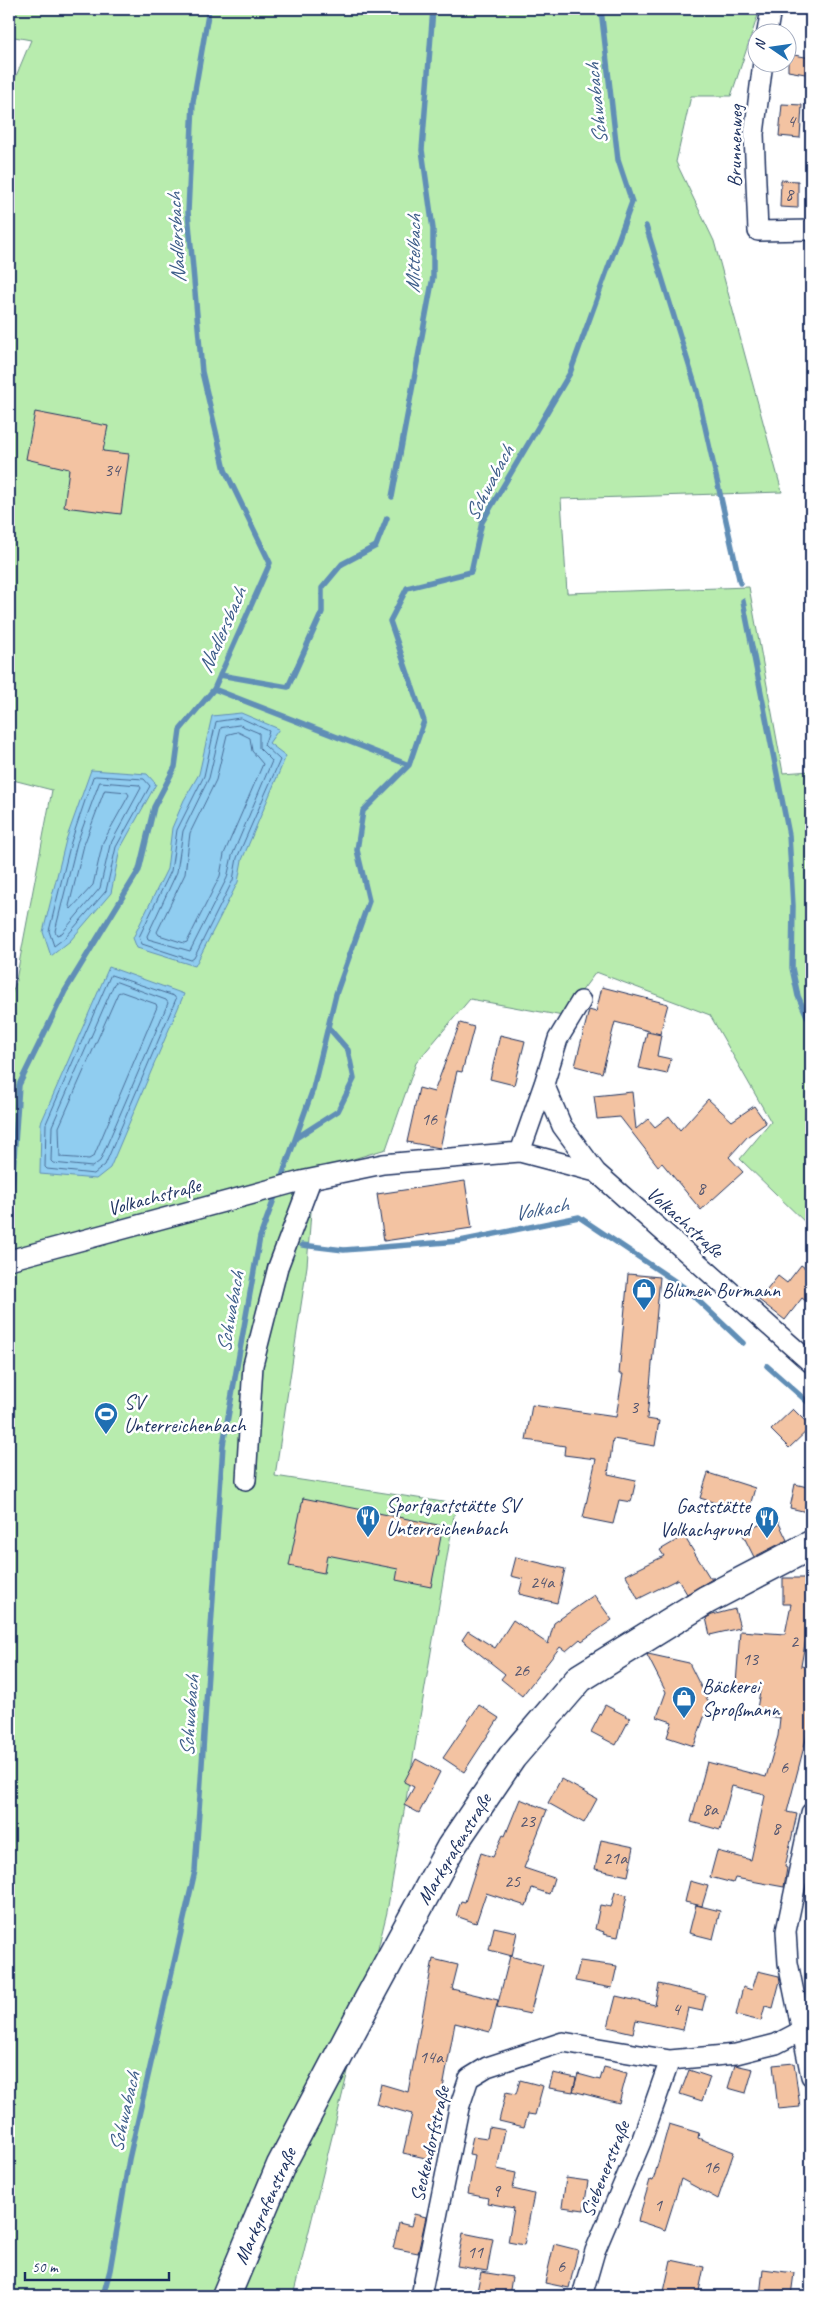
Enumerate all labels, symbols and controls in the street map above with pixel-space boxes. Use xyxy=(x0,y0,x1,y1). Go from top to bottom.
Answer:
north arrow xyxy=(748,22,798,72)
text: N xyxy=(751,37,770,51)
water label: Schwabach xyxy=(579,61,613,146)
street label: Brunnenweg xyxy=(722,103,748,187)
house number: 4 xyxy=(787,110,797,132)
house number: 8 xyxy=(785,183,795,205)
water label: Nadlersbach xyxy=(161,190,191,284)
water label: Mittelbach xyxy=(399,213,427,293)
water label: Schwabach xyxy=(458,440,520,525)
house number: 34 xyxy=(104,459,122,481)
water label: Nadlersbach xyxy=(192,581,253,677)
house number: 16 xyxy=(421,1108,438,1130)
street label: Volkachstraße xyxy=(105,1172,205,1221)
house number: 8 xyxy=(697,1177,707,1199)
street label: Volkachstraße xyxy=(641,1181,730,1264)
water label: Volkach xyxy=(512,1191,572,1227)
water label: Schwabach xyxy=(210,1268,250,1354)
shop icon: Blumen Burmann xyxy=(631,1277,657,1311)
place label: Blumen Burmann xyxy=(662,1278,781,1303)
place label: SV Unterreichenbach xyxy=(124,1390,247,1438)
house number: 3 xyxy=(630,1396,640,1418)
sports icon: SV Unterreichenbach xyxy=(93,1401,119,1435)
place label: Sportgaststätte SV Unterreichenbach xyxy=(386,1493,524,1541)
place label: Gaststätte Volkachgrund xyxy=(660,1494,753,1542)
restaurant icon: Sportgaststätte SV Unterreichenbach xyxy=(355,1504,381,1538)
restaurant icon: Gaststätte Volkachgrund xyxy=(754,1505,780,1539)
house number: 24a xyxy=(530,1571,555,1593)
house number: 2 xyxy=(790,1630,800,1652)
house number: 13 xyxy=(742,1648,760,1670)
house number: 26 xyxy=(513,1659,530,1681)
water label: Schwabach xyxy=(173,1673,205,1757)
place label: Bäckerei Sproßmann xyxy=(702,1674,780,1722)
shop icon: Bäckerei Sproßmann xyxy=(671,1685,697,1719)
house number: 6 xyxy=(780,1756,789,1778)
street label: Markgrafenstraße xyxy=(411,1788,498,1909)
house number: 8a xyxy=(702,1798,719,1820)
house number: 23 xyxy=(519,1810,537,1832)
house number: 8 xyxy=(772,1817,782,1839)
house number: 21a xyxy=(603,1847,628,1869)
house number: 25 xyxy=(504,1870,521,1892)
house number: 4 xyxy=(672,1998,682,2020)
house number: 14a xyxy=(419,2046,444,2068)
water label: Schwabach xyxy=(102,2068,146,2155)
street label: Seckendorfstraße xyxy=(405,2082,456,2204)
street label: Siebenerstraße xyxy=(574,2116,636,2221)
street label: Markgrafenstraße xyxy=(228,2142,302,2268)
house number: 16 xyxy=(703,2156,720,2178)
house number: 9 xyxy=(492,2180,502,2202)
house number: 1 xyxy=(654,2194,663,2216)
house number: 11 xyxy=(467,2241,484,2263)
scale bar xyxy=(25,2250,169,2282)
house number: 6 xyxy=(557,2255,566,2277)
text: 50 m xyxy=(32,2258,59,2277)

